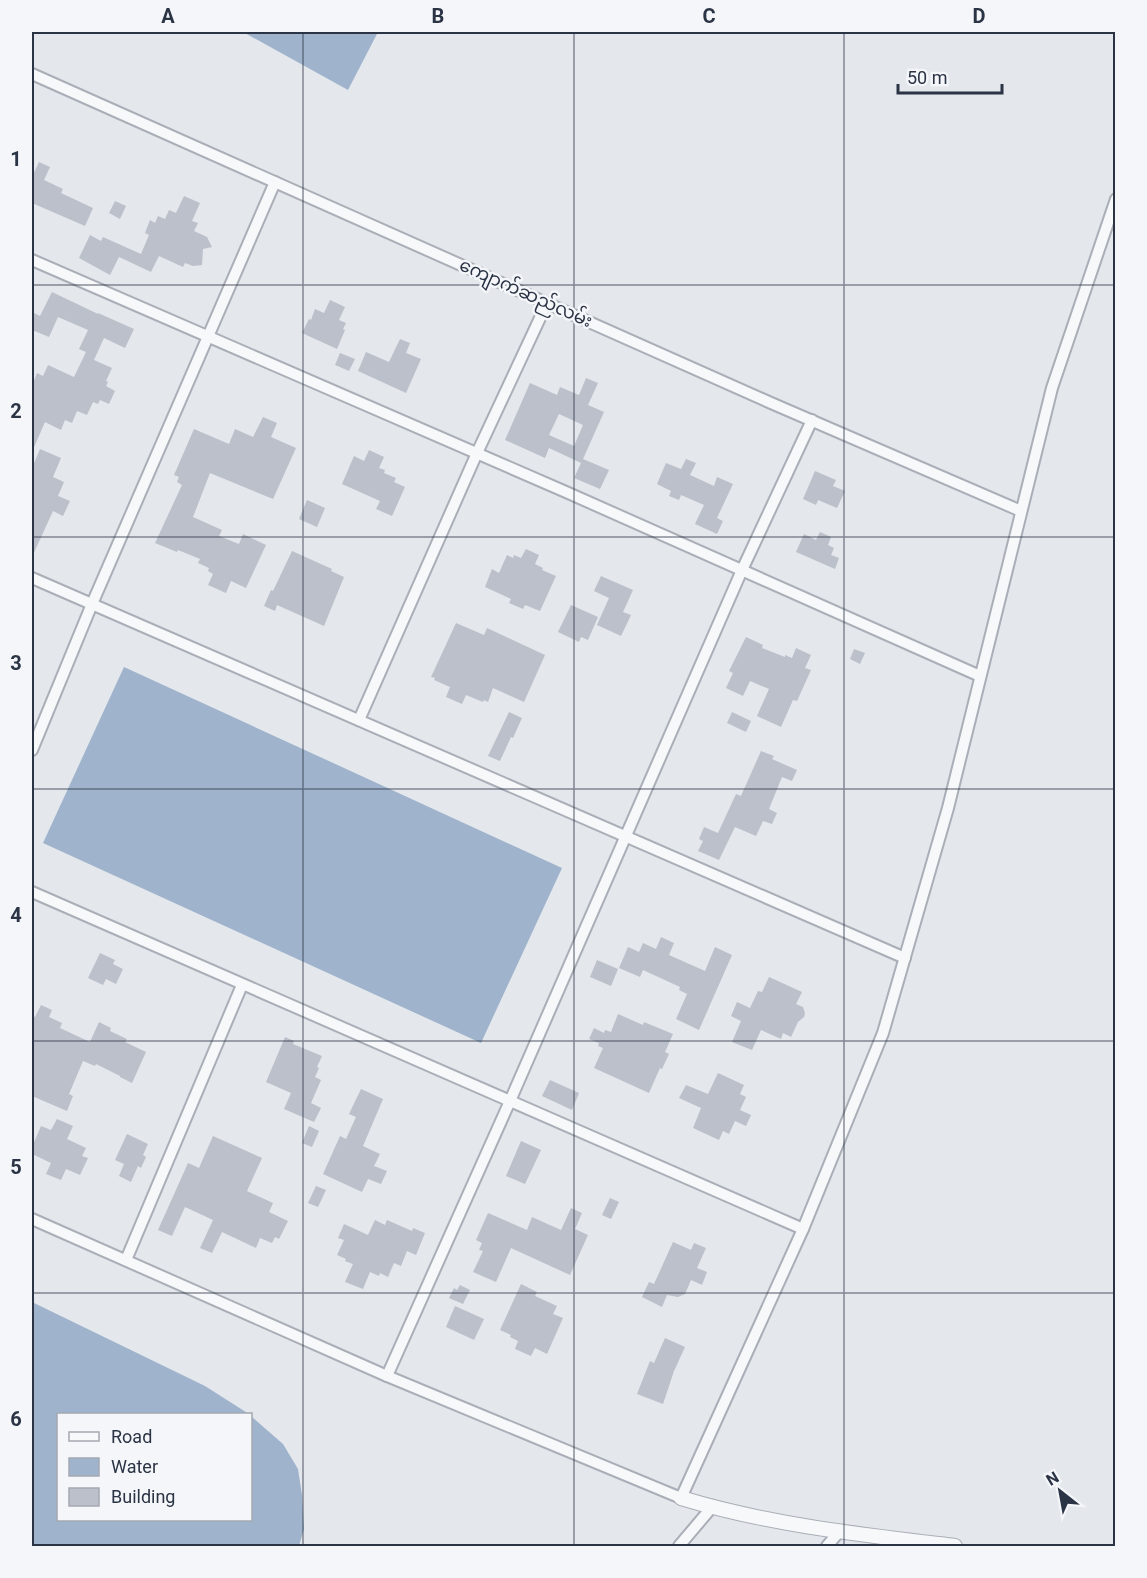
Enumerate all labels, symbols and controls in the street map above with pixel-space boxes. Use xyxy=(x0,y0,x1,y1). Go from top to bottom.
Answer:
text: A xyxy=(161,4,175,28)
text: B xyxy=(432,4,444,28)
text: C xyxy=(702,4,716,28)
text: D xyxy=(973,4,986,28)
scale bar xyxy=(898,57,1002,95)
text: 50 m xyxy=(907,67,947,88)
text: 1 xyxy=(10,147,22,171)
street label: ကျောက်ဆည်လမ်း xyxy=(454,252,597,336)
text: 2 xyxy=(10,399,22,423)
text: 3 xyxy=(10,651,22,675)
text: 4 xyxy=(10,903,22,927)
text: 5 xyxy=(10,1155,22,1179)
text: 6 xyxy=(10,1407,22,1431)
legend xyxy=(57,1413,252,1521)
text: Road xyxy=(111,1426,152,1447)
text: Water xyxy=(111,1456,158,1477)
north arrow xyxy=(1030,1461,1090,1521)
text: N xyxy=(1043,1468,1062,1490)
text: Building xyxy=(111,1486,175,1507)

